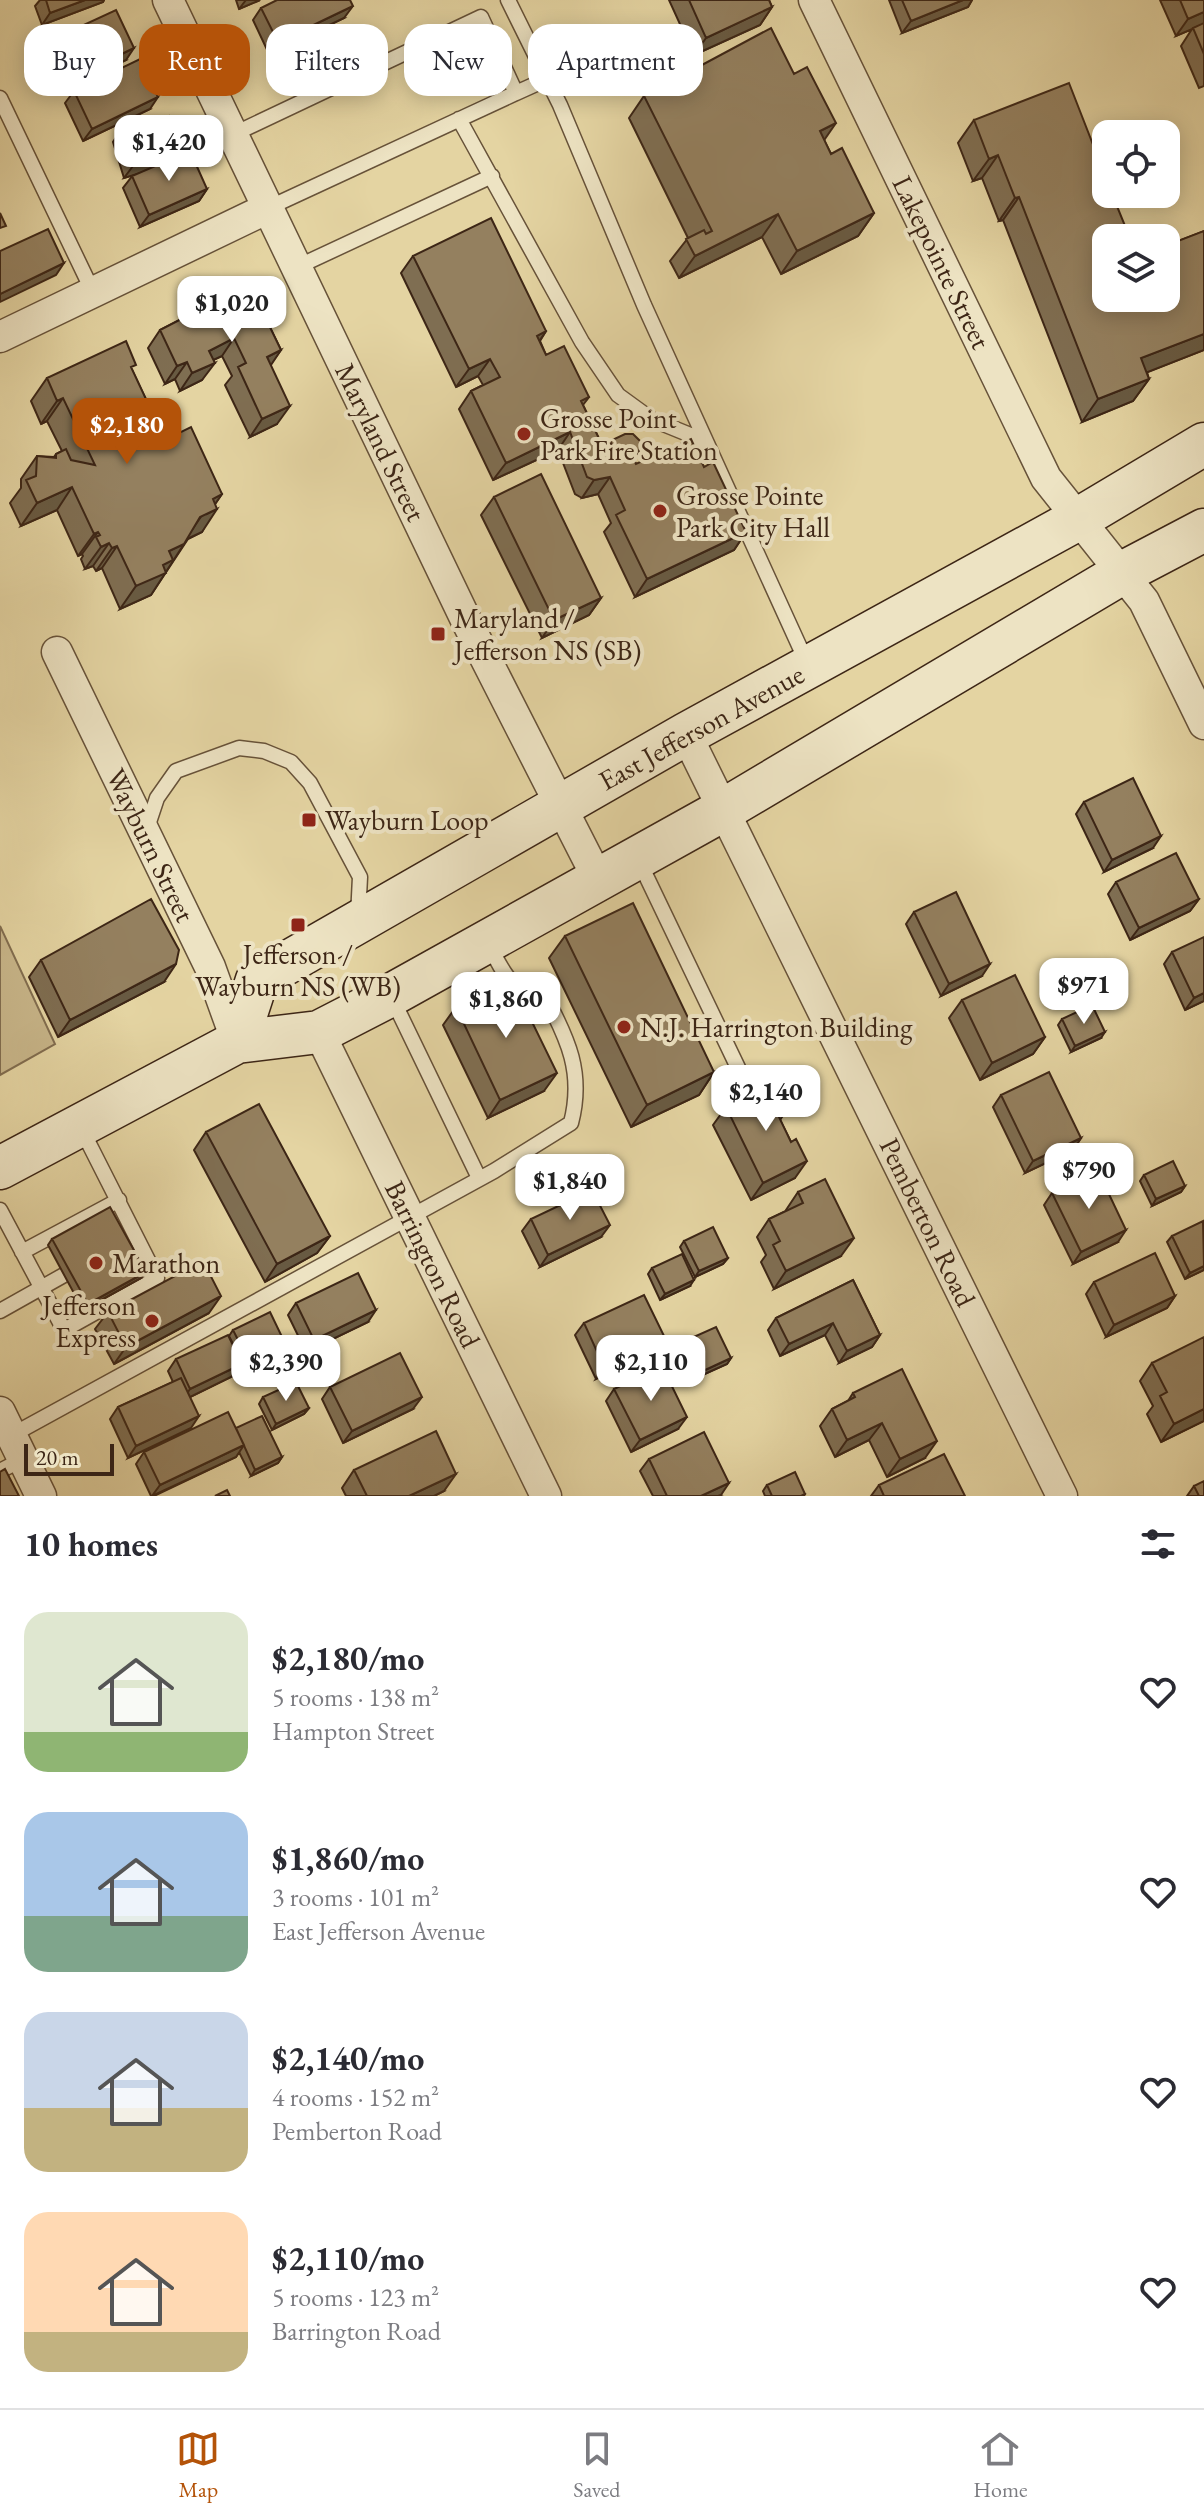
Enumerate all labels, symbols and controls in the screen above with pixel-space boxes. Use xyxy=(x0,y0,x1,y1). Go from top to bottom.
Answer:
chip: Buy xyxy=(24,24,123,96)
chip: Rent xyxy=(139,24,250,96)
chip: Filters xyxy=(266,24,388,96)
chip: New xyxy=(404,24,512,96)
chip: Apartment xyxy=(528,24,703,96)
pin: $1,420 xyxy=(104,115,234,183)
map controls xyxy=(1092,120,1180,312)
button: locate xyxy=(1092,120,1180,208)
text: $1,420 xyxy=(132,124,206,158)
street label: Lakepointe Street xyxy=(885,169,1000,355)
button: layers xyxy=(1092,224,1180,312)
pin: $1,020 xyxy=(167,276,297,344)
text: $1,020 xyxy=(195,285,269,319)
street label: Maryland Street xyxy=(327,357,435,527)
pin: $2,180 xyxy=(62,398,192,466)
place label: Grosse Point Park Fire Station xyxy=(540,400,718,468)
text: $2,180 xyxy=(90,407,164,441)
marker: Grosse Point Park Fire Station xyxy=(515,425,533,443)
place label: Grosse Pointe Park City Hall xyxy=(676,477,830,545)
marker: Grosse Pointe Park City Hall xyxy=(651,502,669,520)
place label: Maryland / Jefferson NS (SB) xyxy=(452,600,641,668)
marker: Maryland / Jefferson NS (SB) xyxy=(429,625,447,643)
street label: East Jefferson Avenue xyxy=(592,656,810,798)
street label: Wayburn Street xyxy=(98,762,204,928)
place label: Wayburn Loop xyxy=(325,802,489,838)
marker: Wayburn Loop xyxy=(300,811,318,829)
marker: Jefferson / Wayburn NS (WB) xyxy=(289,916,307,934)
place label: Jefferson / Wayburn NS (WB) xyxy=(195,936,401,1004)
pin: $971 xyxy=(1037,958,1131,1026)
text: $971 xyxy=(1057,967,1111,1001)
pin: $1,860 xyxy=(441,972,571,1040)
text: $1,860 xyxy=(469,981,543,1015)
place label: N.J. Harrington Building xyxy=(640,1009,913,1045)
marker: N.J. Harrington Building xyxy=(615,1018,633,1036)
pin: $2,140 xyxy=(701,1065,831,1133)
text: $2,140 xyxy=(729,1074,803,1108)
street label: Pemberton Road xyxy=(872,1132,985,1313)
pin: $790 xyxy=(1042,1143,1136,1211)
text: $790 xyxy=(1062,1152,1116,1186)
pin: $1,840 xyxy=(505,1154,635,1222)
text: $1,840 xyxy=(533,1163,607,1197)
street label: Barrington Road xyxy=(377,1174,489,1354)
place label: Marathon xyxy=(112,1245,220,1281)
marker: Marathon xyxy=(87,1254,105,1272)
place label: Jefferson Express xyxy=(40,1287,136,1355)
marker: Jefferson Express xyxy=(143,1312,161,1330)
pin: $2,390 xyxy=(221,1335,351,1403)
pin: $2,110 xyxy=(586,1335,716,1403)
text: $2,390 xyxy=(249,1344,323,1378)
text: $2,110 xyxy=(614,1344,688,1378)
scale bar xyxy=(24,1440,114,1476)
text: 20 m xyxy=(36,1443,79,1472)
text: 10 homes xyxy=(24,1522,158,1566)
icon: filters xyxy=(1136,1522,1180,1566)
text: $2,180/mo xyxy=(272,1636,424,1680)
icon: home xyxy=(88,1644,184,1740)
icon: heart xyxy=(1136,1670,1180,1714)
text: 5 rooms · 138 m² xyxy=(272,1680,439,1714)
text: Hampton Street xyxy=(272,1714,434,1748)
text: $1,860/mo xyxy=(272,1836,424,1880)
icon: home xyxy=(88,1844,184,1940)
icon: heart xyxy=(1136,1870,1180,1914)
text: 3 rooms · 101 m² xyxy=(272,1880,439,1914)
text: East Jefferson Avenue xyxy=(272,1914,485,1948)
text: $2,140/mo xyxy=(272,2036,424,2080)
icon: home xyxy=(88,2044,184,2140)
icon: heart xyxy=(1136,2070,1180,2114)
text: 4 rooms · 152 m² xyxy=(272,2080,439,2114)
text: Pemberton Road xyxy=(272,2114,442,2148)
text: $2,110/mo xyxy=(272,2236,424,2280)
icon: home xyxy=(88,2244,184,2340)
icon: heart xyxy=(1136,2270,1180,2314)
text: 5 rooms · 123 m² xyxy=(272,2280,439,2314)
text: Barrington Road xyxy=(272,2314,441,2348)
tab: Map xyxy=(176,2427,220,2504)
tab: Saved xyxy=(573,2427,620,2504)
tab: Home xyxy=(973,2427,1028,2504)

